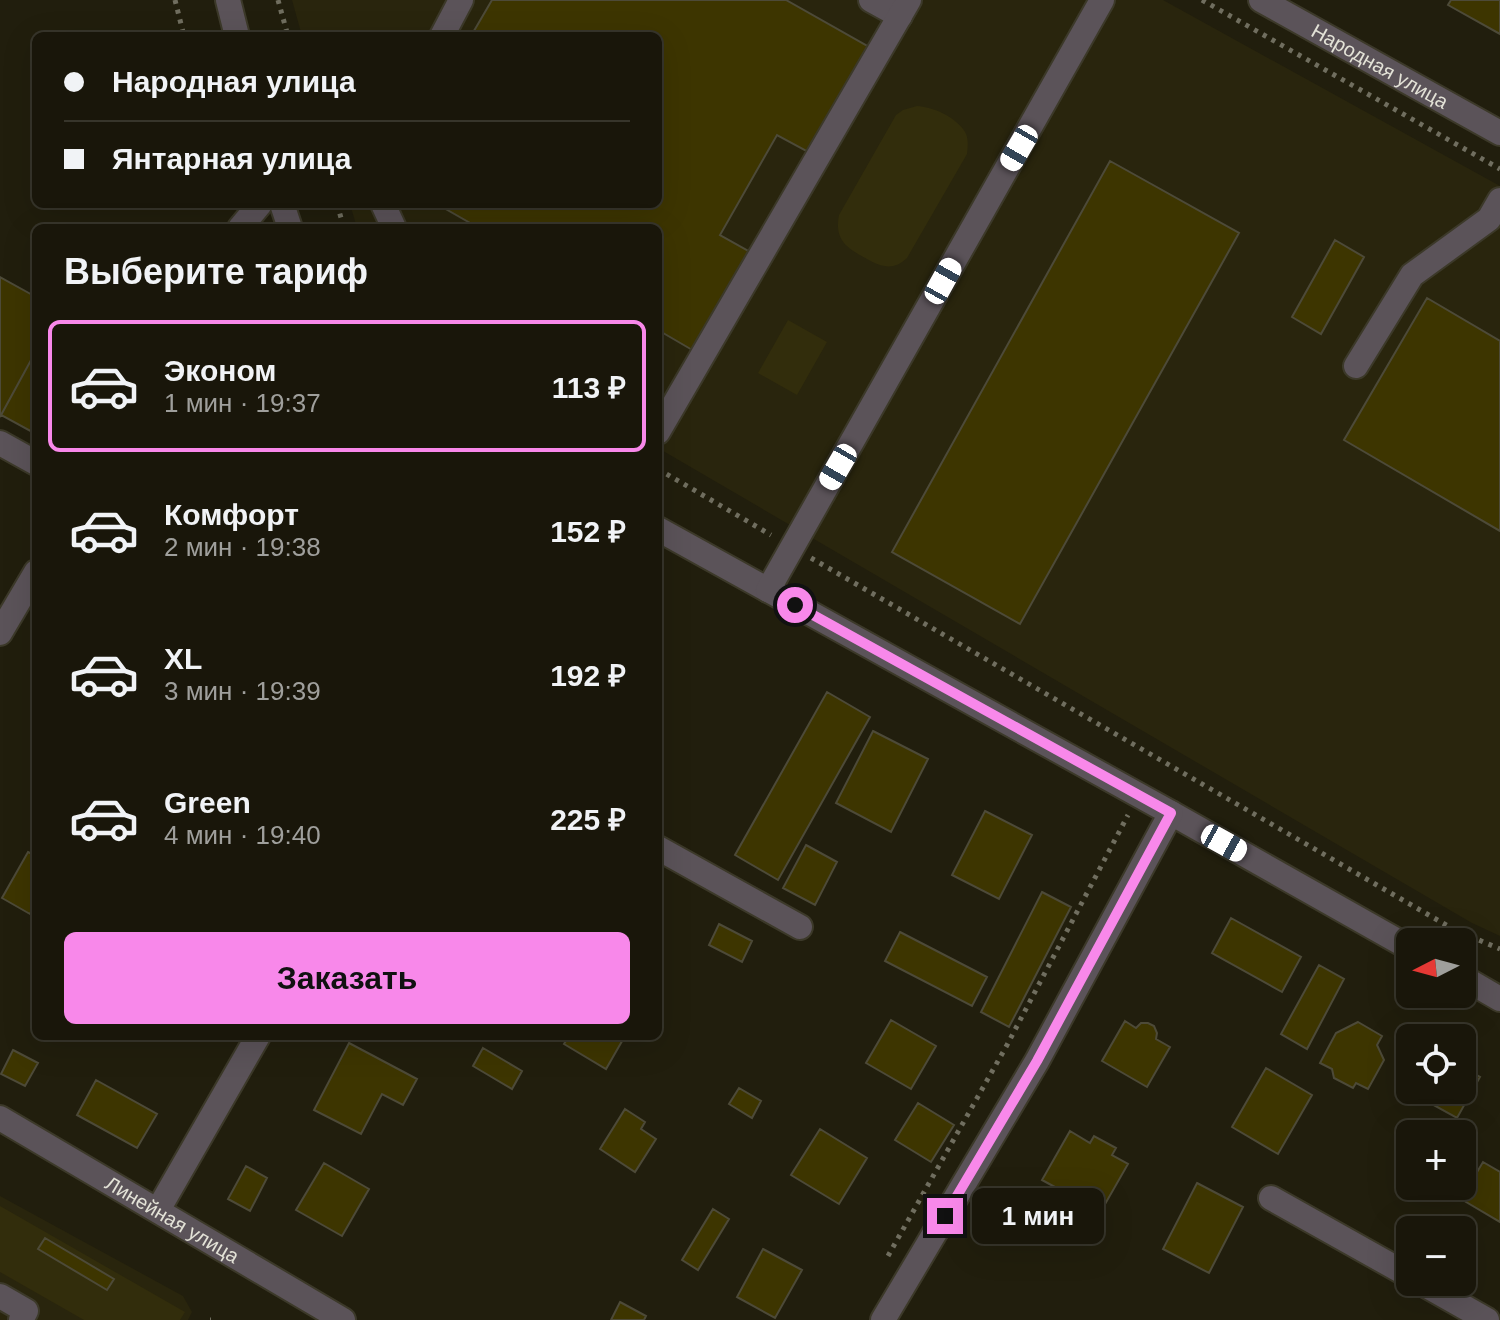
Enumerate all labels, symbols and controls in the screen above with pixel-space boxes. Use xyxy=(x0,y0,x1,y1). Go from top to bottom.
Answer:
street label: Народная улица xyxy=(1308,19,1453,113)
text: Народная улица xyxy=(112,65,356,98)
car xyxy=(997,121,1041,175)
text: Янтарная улица xyxy=(112,142,351,175)
text: Выберите тариф xyxy=(64,251,368,292)
car xyxy=(921,254,965,308)
icon: car xyxy=(68,350,140,422)
text: Эконом xyxy=(164,354,277,387)
text: 113 ₽ xyxy=(552,371,626,404)
text: 1 мин · 19:37 xyxy=(164,388,321,418)
car xyxy=(816,440,860,494)
icon: car xyxy=(68,494,140,566)
text: Комфорт xyxy=(164,498,299,531)
text: 152 ₽ xyxy=(550,515,626,548)
text: 2 мин · 19:38 xyxy=(164,532,321,562)
route start xyxy=(777,587,813,623)
icon: car xyxy=(68,638,140,710)
text: XL xyxy=(164,642,202,675)
text: 192 ₽ xyxy=(550,659,626,692)
text: 3 мин · 19:39 xyxy=(164,676,321,706)
icon: car xyxy=(68,782,140,854)
text: Green xyxy=(164,786,251,819)
text: 225 ₽ xyxy=(550,803,626,836)
text: 4 мин · 19:40 xyxy=(164,820,321,850)
car xyxy=(1197,821,1251,865)
north arrow xyxy=(1396,928,1476,1008)
map controls xyxy=(1396,928,1476,1296)
button: Заказать xyxy=(64,932,630,1024)
button: locate xyxy=(1396,1024,1476,1104)
button: + xyxy=(1396,1120,1476,1200)
street label: Линейная улица xyxy=(102,1172,244,1268)
callout: 1 мин xyxy=(973,1188,1105,1244)
route end xyxy=(927,1198,963,1234)
text: 1 мин xyxy=(1002,1201,1074,1231)
button: − xyxy=(1396,1216,1476,1296)

